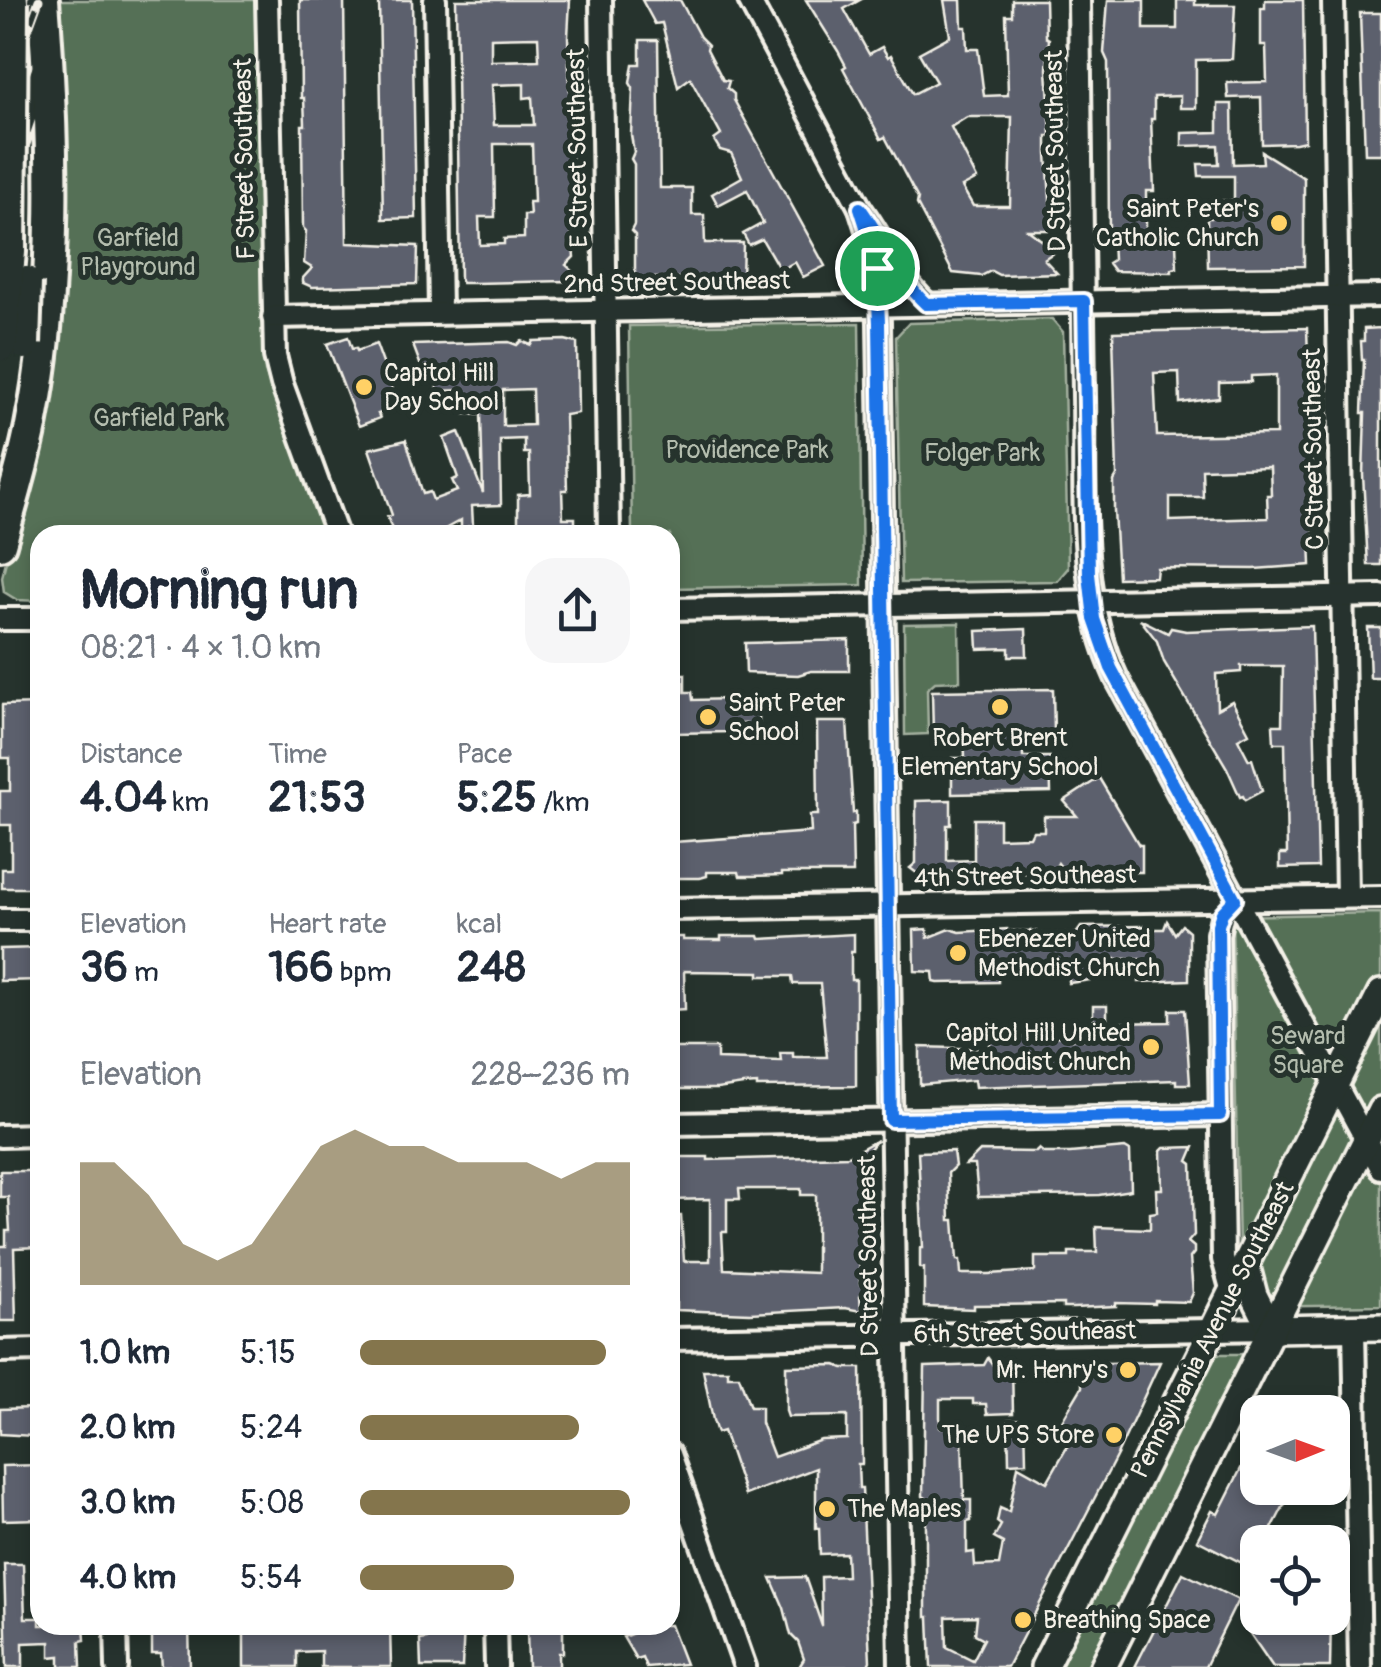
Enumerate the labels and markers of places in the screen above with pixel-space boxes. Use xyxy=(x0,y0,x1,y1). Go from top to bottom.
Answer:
place label: Saint Peter's Catholic Church xyxy=(1096,194,1259,254)
marker: Saint Peter's Catholic Church xyxy=(1268,212,1290,234)
pin xyxy=(835,226,920,311)
place label: Capitol Hill Day School xyxy=(384,358,499,418)
marker: Capitol Hill Day School xyxy=(353,376,375,398)
place label: Saint Peter School xyxy=(728,688,845,748)
marker: Robert Brent Elementary School xyxy=(989,696,1011,718)
marker: Saint Peter School xyxy=(697,706,719,728)
place label: Robert Brent Elementary School xyxy=(901,723,1099,783)
place label: Ebenezer United Methodist Church xyxy=(978,924,1160,984)
marker: Ebenezer United Methodist Church xyxy=(947,942,969,964)
place label: Capitol Hill United Methodist Church xyxy=(945,1018,1131,1078)
marker: Capitol Hill United Methodist Church xyxy=(1140,1036,1162,1058)
place label: Mr. Henry's xyxy=(996,1355,1108,1386)
marker: Mr. Henry's xyxy=(1117,1359,1139,1381)
place label: The UPS Store xyxy=(941,1420,1095,1451)
marker: The UPS Store xyxy=(1103,1424,1125,1446)
place label: The Maples xyxy=(847,1494,961,1525)
marker: The Maples xyxy=(816,1498,838,1520)
place label: Breathing Space xyxy=(1043,1605,1211,1636)
marker: Breathing Space xyxy=(1012,1609,1034,1631)

